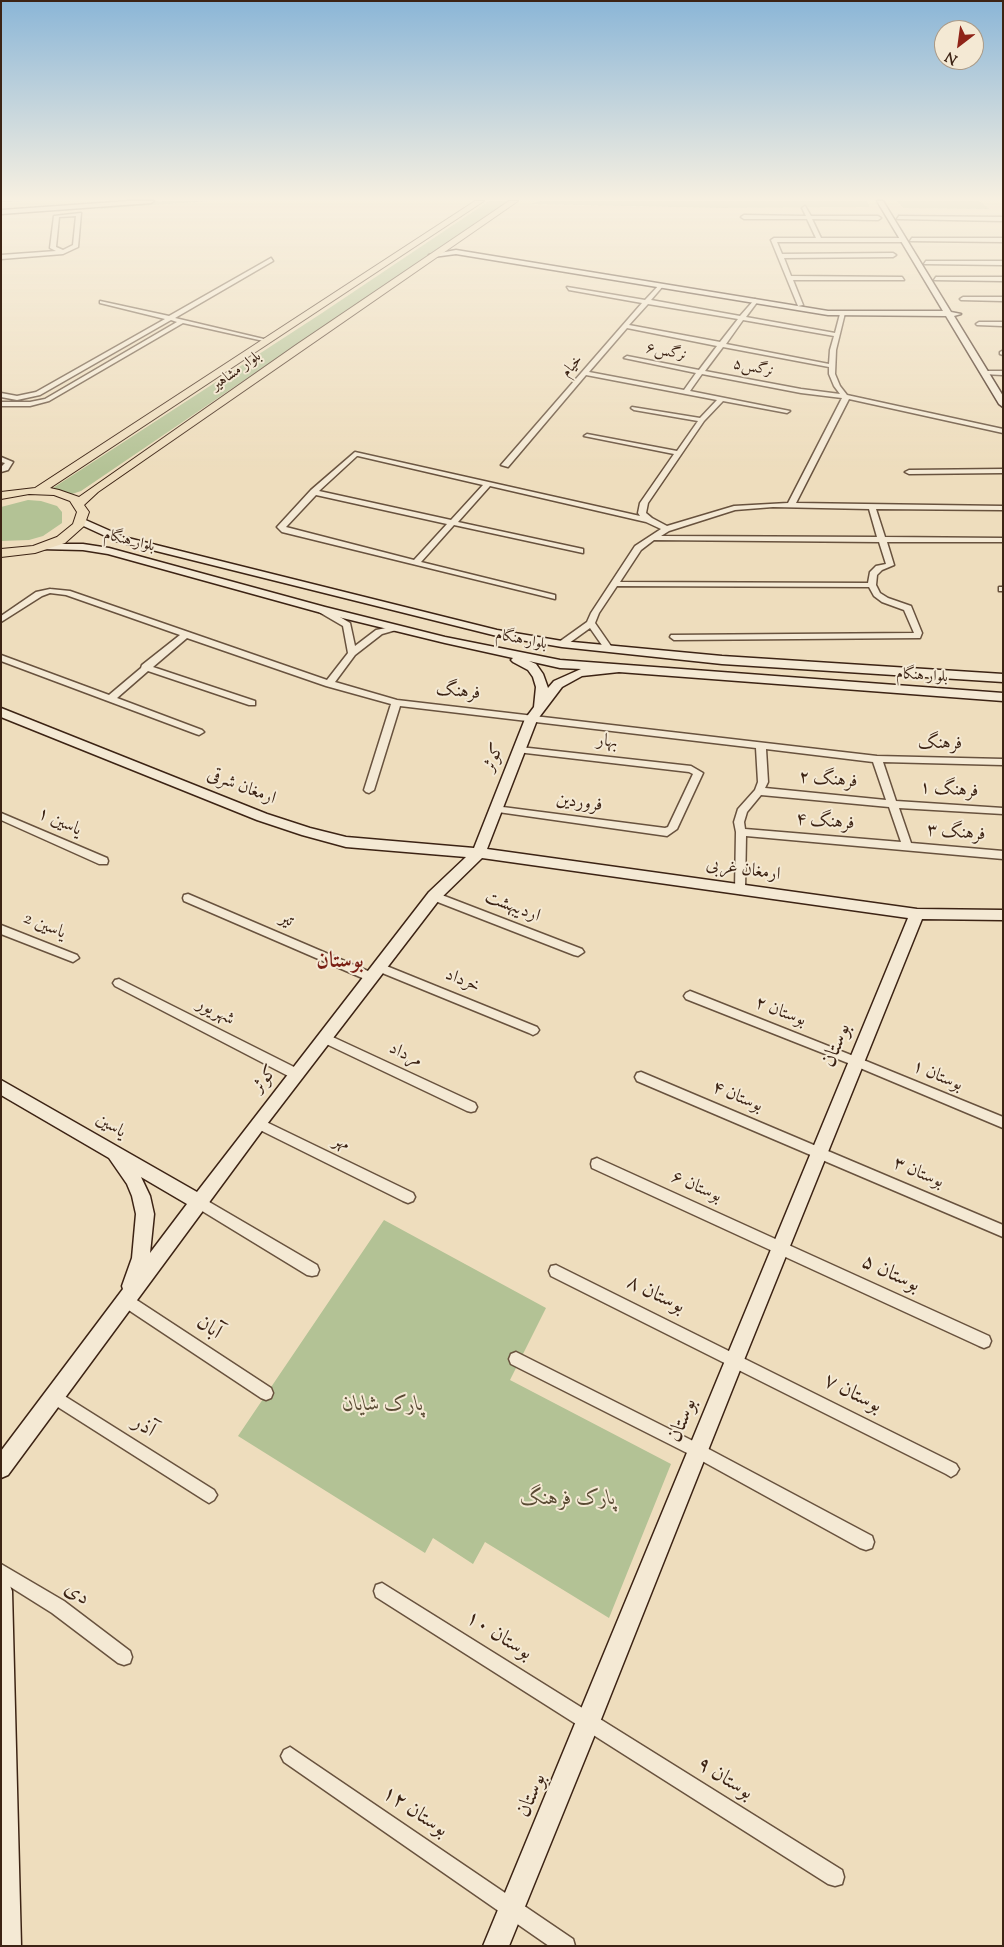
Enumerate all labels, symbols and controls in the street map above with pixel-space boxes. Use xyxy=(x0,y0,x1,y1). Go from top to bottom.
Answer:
north arrow xyxy=(934,20,984,70)
text: N xyxy=(942,46,962,69)
street label: نرگس۶ xyxy=(644,340,688,366)
street label: بلوار مشاهیر xyxy=(209,348,265,396)
street label: خیام xyxy=(558,352,588,382)
street label: نرگس۵ xyxy=(731,356,775,382)
street label: بلوار هنگام xyxy=(102,527,156,557)
street label: بلوار هنگام xyxy=(494,627,548,655)
street label: بلوار هنگام xyxy=(896,666,948,688)
street label: فرهنگ xyxy=(435,680,481,706)
street label: بهار xyxy=(595,731,619,755)
street label: فرهنگ xyxy=(918,734,962,756)
street label: کوثر xyxy=(480,741,510,775)
street label: ارمغان شرقی xyxy=(204,765,278,811)
street label: فرهنگ ۲ xyxy=(798,768,858,794)
street label: فرهنگ ۱ xyxy=(919,778,979,804)
street label: فروردین xyxy=(554,790,604,818)
street label: یاسین ۱ xyxy=(34,804,84,842)
street label: فرهنگ ۴ xyxy=(795,810,855,836)
street label: فرهنگ ۳ xyxy=(926,821,986,847)
street label: ارمغان غربی xyxy=(704,855,782,887)
street label: اردیبهشت xyxy=(481,888,543,928)
street label: تیر xyxy=(276,908,296,934)
street label: یاسین 2 xyxy=(20,909,68,945)
district label: بوستان xyxy=(316,950,364,976)
street label: خرداد xyxy=(441,965,483,999)
street label: بوستان ۲ xyxy=(751,993,809,1033)
street label: شهریور xyxy=(192,994,238,1032)
street label: بوستان xyxy=(818,1020,858,1072)
street label: مرداد xyxy=(385,1039,425,1073)
street label: بوستان ۱ xyxy=(908,1057,966,1097)
street label: کوثر xyxy=(249,1062,283,1098)
street label: بوستان ۴ xyxy=(708,1078,766,1118)
street label: یاسین xyxy=(91,1110,129,1144)
street label: مهر xyxy=(329,1131,353,1157)
street label: بوستان ۳ xyxy=(889,1154,947,1194)
street label: بوستان ۶ xyxy=(667,1167,725,1209)
street label: بوستان ۵ xyxy=(857,1251,923,1299)
street label: بوستان ۸ xyxy=(622,1271,688,1321)
street label: آبان xyxy=(190,1311,226,1347)
street label: بوستان ۷ xyxy=(819,1370,885,1420)
park label: پارک شایان xyxy=(342,1393,424,1419)
street label: بوستان xyxy=(664,1395,704,1447)
street label: آذر xyxy=(127,1411,159,1445)
park label: پارک فرهنگ xyxy=(520,1487,616,1513)
street label: دی xyxy=(58,1577,94,1613)
street label: بوستان ۱۰ xyxy=(460,1607,536,1667)
street label: بوستان ۹ xyxy=(691,1753,757,1807)
street label: بوستان xyxy=(513,1770,553,1822)
street label: بوستان ۱۲ xyxy=(376,1782,452,1844)

